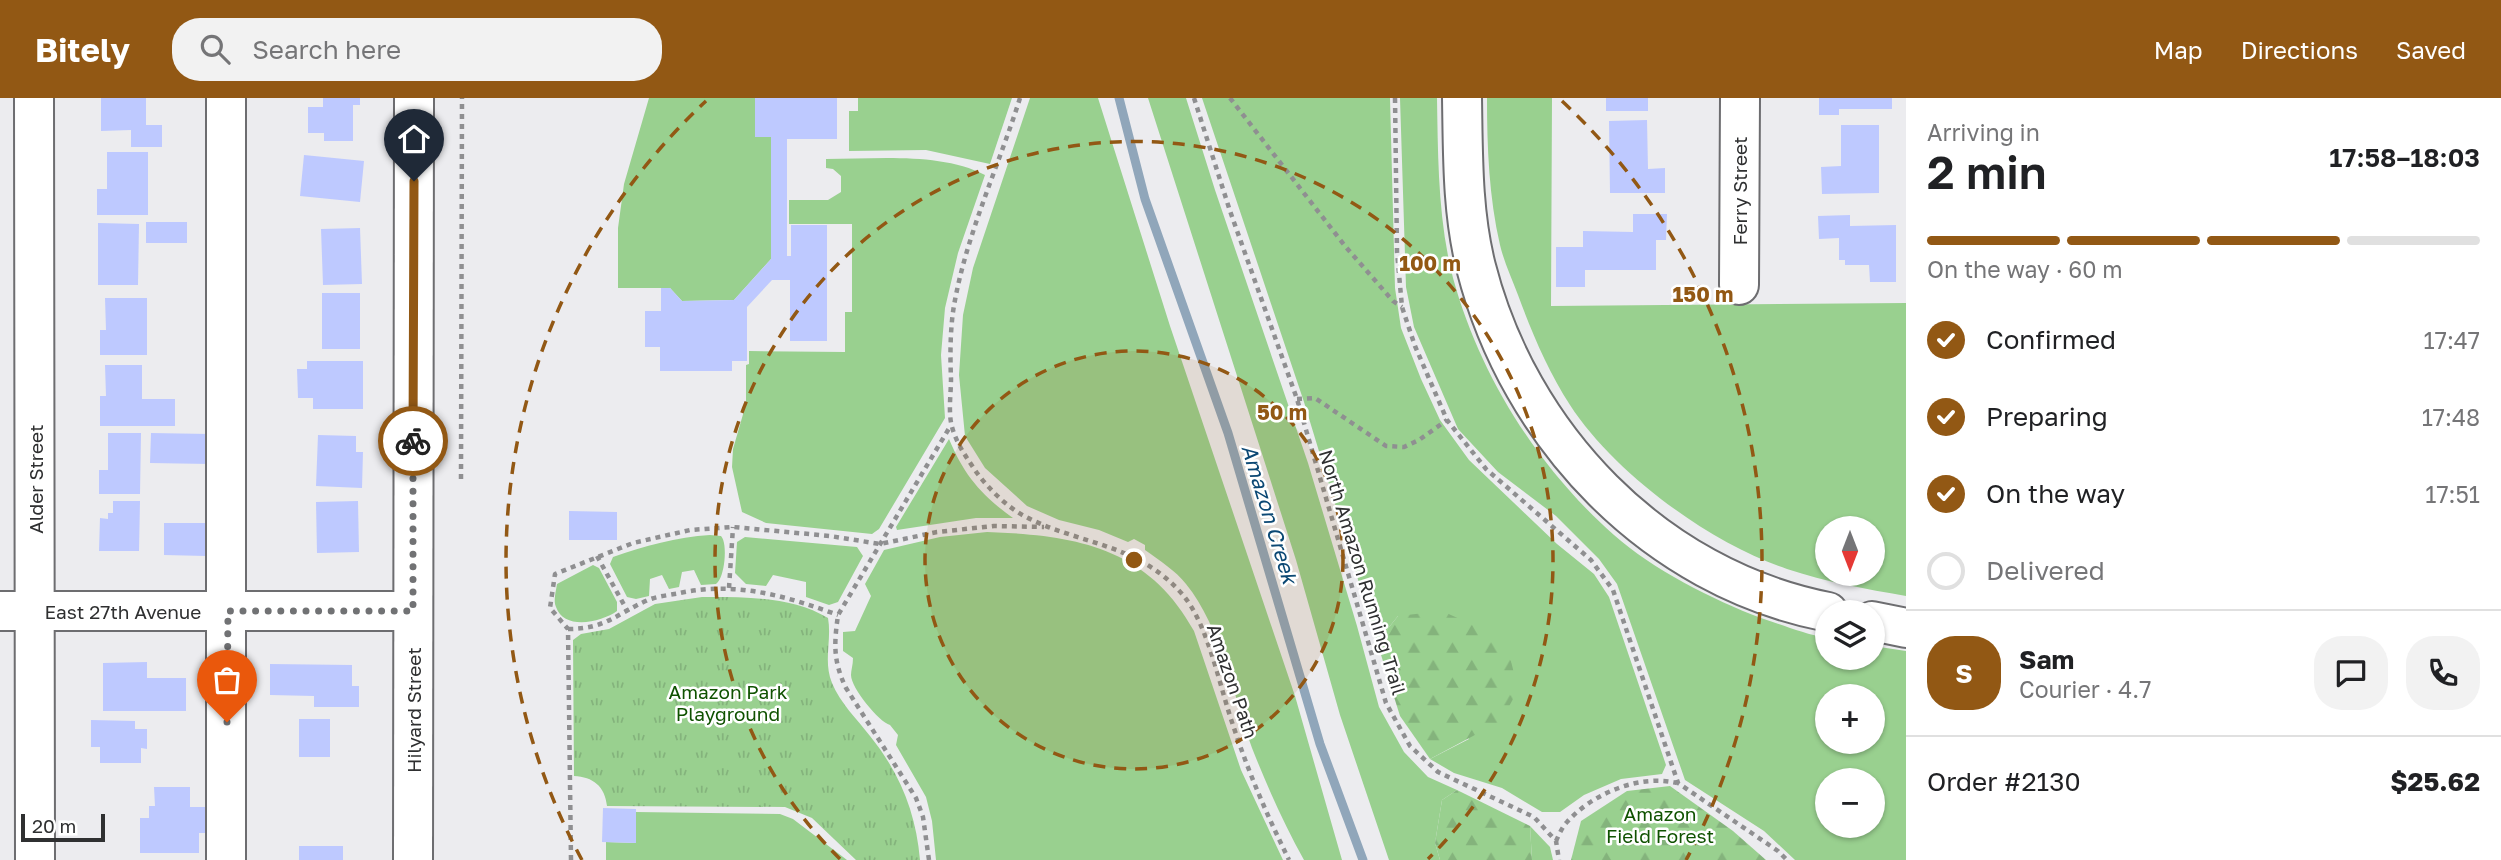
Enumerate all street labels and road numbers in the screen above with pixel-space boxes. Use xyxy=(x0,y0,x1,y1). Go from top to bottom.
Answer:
street label: Ferry Street xyxy=(1728,136,1751,246)
street label: Alder Street xyxy=(24,424,47,534)
street label: North Amazon Running Trail xyxy=(1315,447,1411,697)
street label: East 27th Avenue xyxy=(45,600,201,623)
street label: Amazon Path xyxy=(1203,621,1263,741)
street label: Hilyard Street xyxy=(402,647,425,773)

